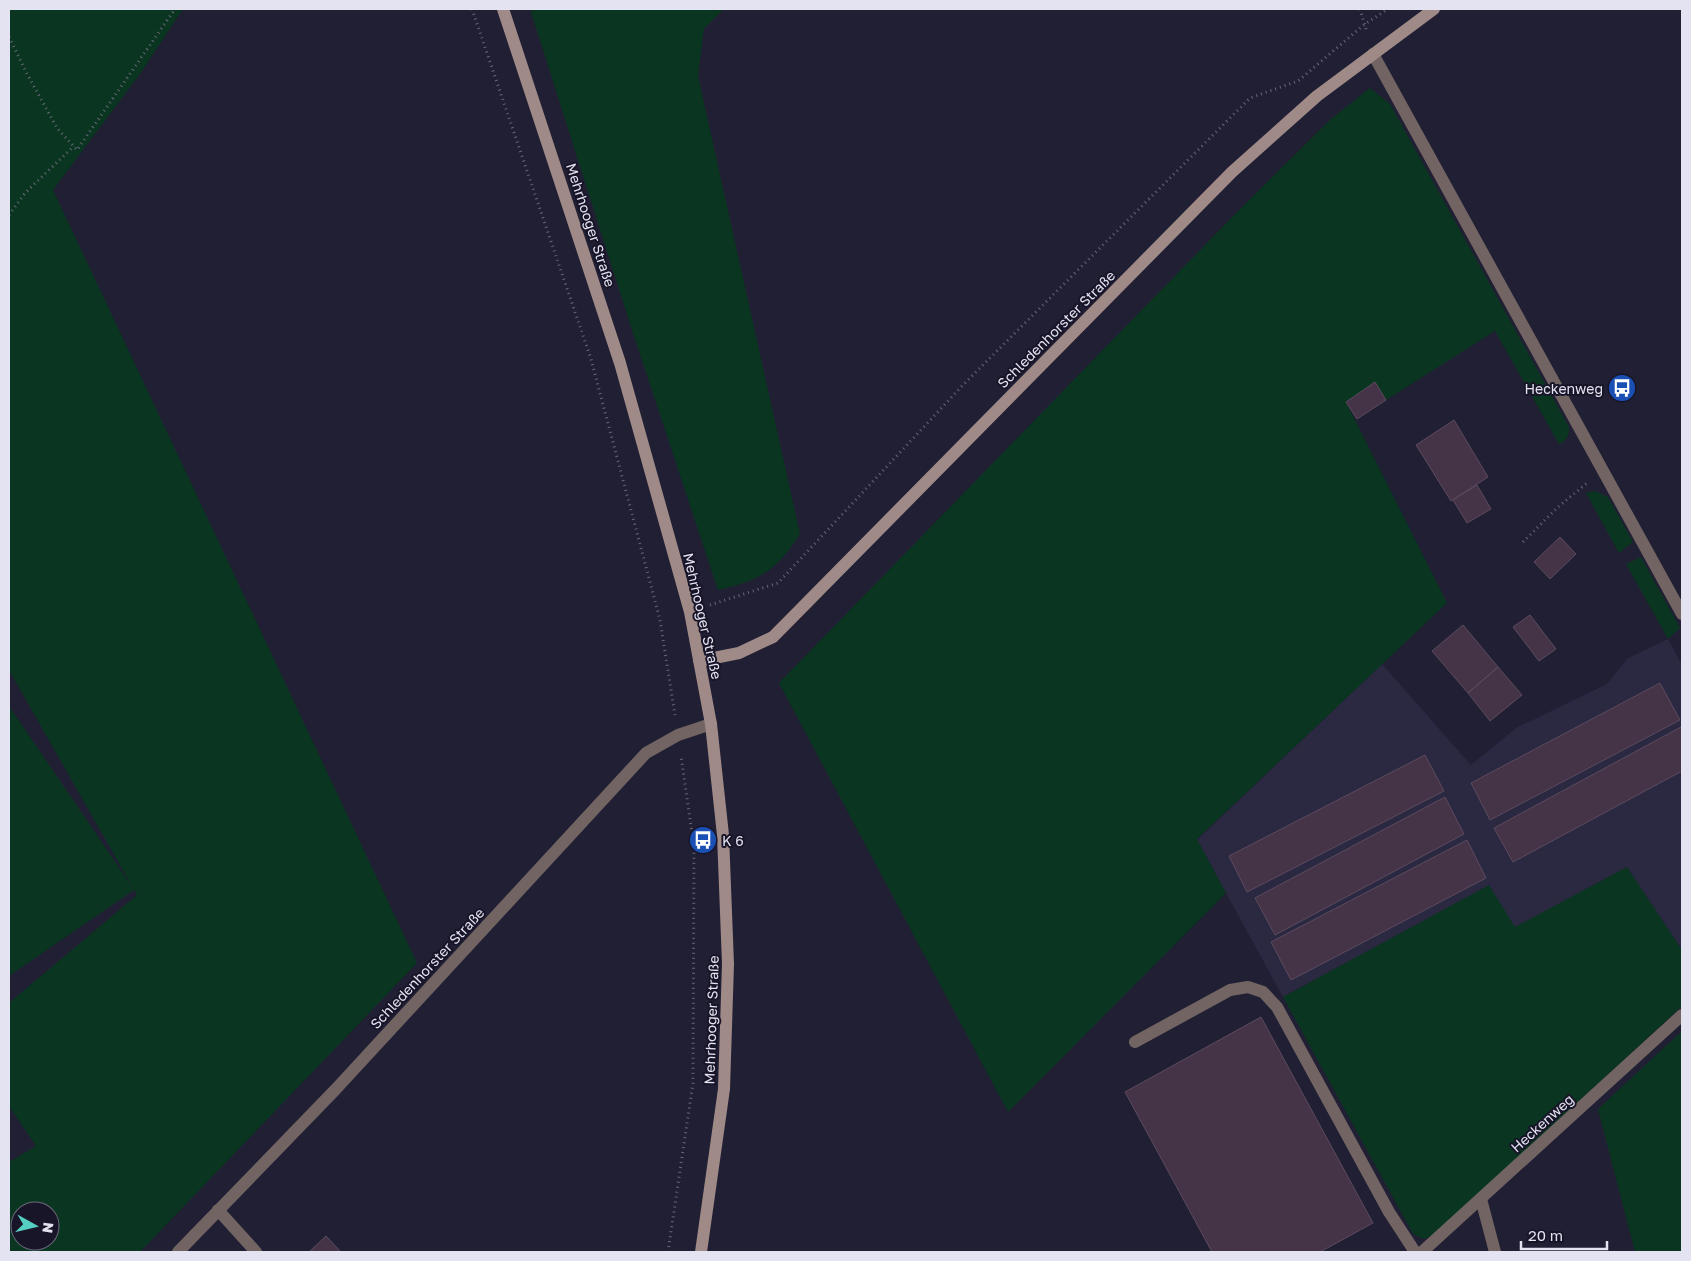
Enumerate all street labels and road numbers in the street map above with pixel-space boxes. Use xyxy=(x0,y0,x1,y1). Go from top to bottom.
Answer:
street label: Mehrhooger Straße xyxy=(563,161,619,289)
street label: Schledenhorster Straße xyxy=(994,267,1118,391)
street label: Mehrhooger Straße xyxy=(680,551,726,681)
street label: Schledenhorster Straße xyxy=(366,904,488,1032)
street label: Mehrhooger Straße xyxy=(700,955,722,1085)
street label: Heckenweg xyxy=(1507,1090,1577,1156)

